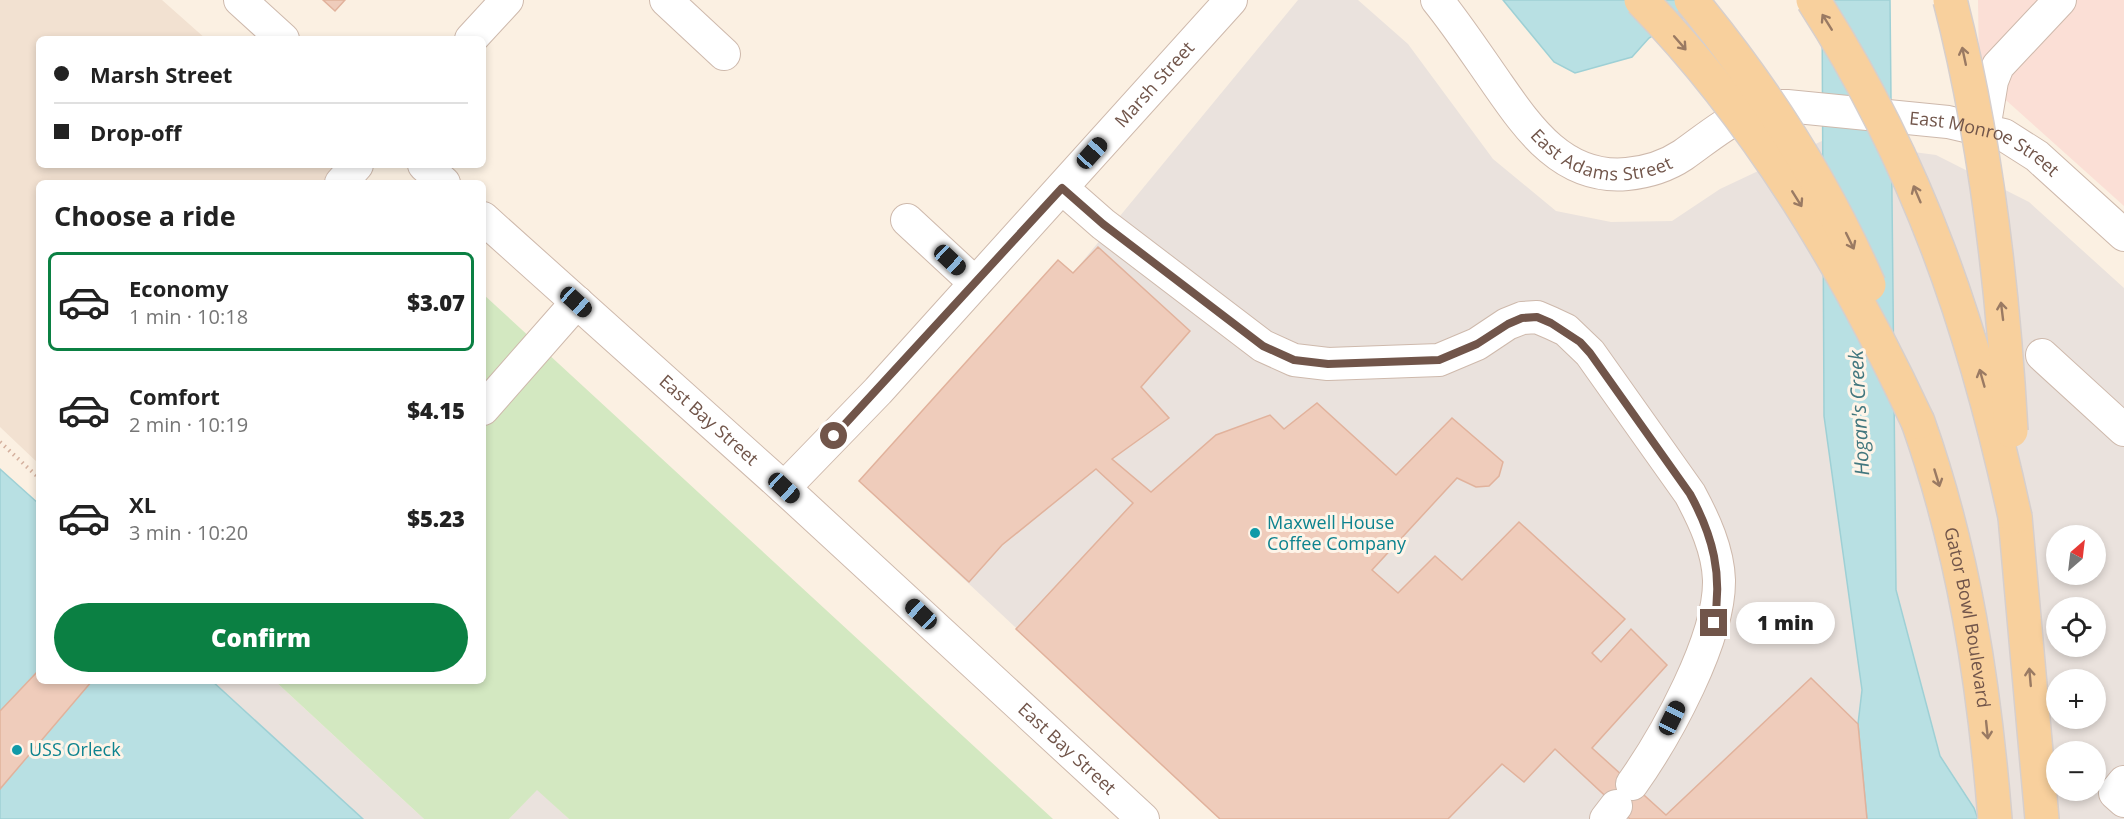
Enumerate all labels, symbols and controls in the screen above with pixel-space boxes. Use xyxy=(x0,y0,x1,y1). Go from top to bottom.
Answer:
one-way arrow xyxy=(1820,14,1832,31)
one-way arrow xyxy=(1673,35,1687,50)
street label: Marsh Street xyxy=(1109,36,1199,132)
one-way arrow xyxy=(1957,47,1969,66)
text: Marsh Street xyxy=(90,59,232,89)
street label: East Monroe Street xyxy=(1908,105,2065,181)
text: Drop-off xyxy=(90,117,182,147)
street label: East Adams Street xyxy=(1526,123,1676,186)
car xyxy=(1073,134,1111,172)
one-way arrow xyxy=(1911,186,1922,204)
one-way arrow xyxy=(1791,190,1803,207)
text: Choose a ride xyxy=(54,197,236,234)
one-way arrow xyxy=(1844,232,1856,250)
car xyxy=(931,241,969,279)
text: Economy xyxy=(129,273,228,303)
icon: car xyxy=(57,275,111,329)
car xyxy=(557,283,595,321)
text: $3.07 xyxy=(407,287,465,317)
one-way arrow xyxy=(1997,302,2008,322)
text: 1 min · 10:18 xyxy=(129,303,248,330)
water label: Hogan's Creek xyxy=(1842,348,1875,476)
street label: East Bay Street xyxy=(655,369,764,470)
one-way arrow xyxy=(1976,369,1987,388)
text: Comfort xyxy=(129,381,220,411)
icon: car xyxy=(57,383,111,437)
text: $4.15 xyxy=(407,395,465,425)
text: 2 min · 10:19 xyxy=(129,411,248,438)
route start xyxy=(820,422,847,449)
one-way arrow xyxy=(1932,468,1943,487)
car xyxy=(765,469,803,507)
text: XL xyxy=(129,489,156,519)
icon: car xyxy=(57,491,111,545)
text: $5.23 xyxy=(407,503,465,533)
place label: Maxwell House Coffee Company xyxy=(1267,510,1407,555)
text: 3 min · 10:20 xyxy=(129,519,248,546)
street label: Gator Bowl Boulevard xyxy=(1939,524,1996,709)
north arrow xyxy=(2046,525,2106,585)
map controls xyxy=(2046,525,2106,801)
marker: Maxwell House Coffee Company xyxy=(1248,526,1262,540)
car xyxy=(902,595,940,633)
button: locate xyxy=(2046,597,2106,657)
callout: 1 min xyxy=(1735,602,1834,644)
button: Confirm xyxy=(54,603,468,672)
route end xyxy=(1700,609,1727,636)
text: 1 min xyxy=(1757,609,1814,636)
one-way arrow xyxy=(2024,668,2035,687)
button: + xyxy=(2046,669,2106,729)
street label: East Bay Street xyxy=(1013,697,1122,799)
car xyxy=(1656,698,1688,738)
one-way arrow xyxy=(1982,720,1993,740)
place label: USS Orleck xyxy=(29,737,121,761)
button: − xyxy=(2046,741,2106,801)
marker: USS Orleck xyxy=(10,743,24,757)

